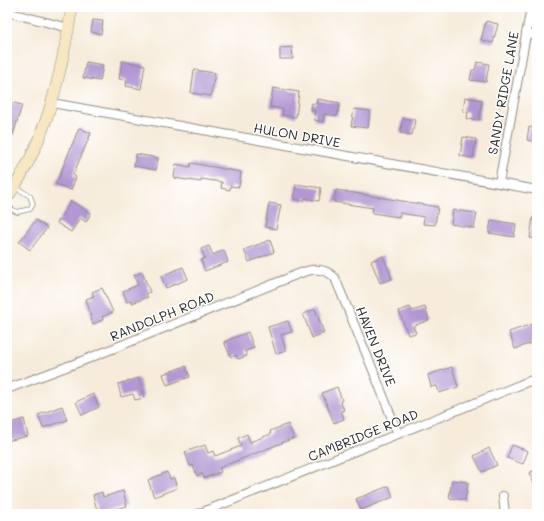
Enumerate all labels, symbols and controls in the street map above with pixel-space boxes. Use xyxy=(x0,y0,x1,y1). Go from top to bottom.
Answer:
street label: SANDY RIDGE LANE xyxy=(483,30,522,156)
street label: HULON DRIVE xyxy=(252,119,342,150)
street label: RANDOLPH ROAD xyxy=(107,287,216,344)
street label: HAVEN DRIVE xyxy=(353,303,400,388)
street label: CAMBRIDGE ROAD xyxy=(305,405,421,464)

